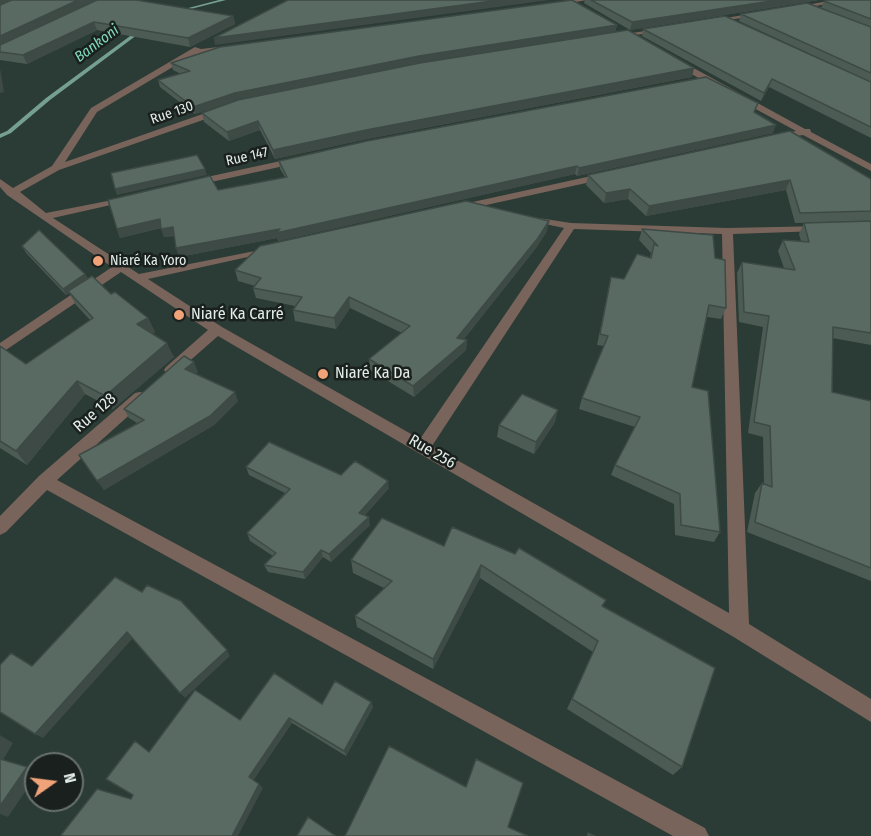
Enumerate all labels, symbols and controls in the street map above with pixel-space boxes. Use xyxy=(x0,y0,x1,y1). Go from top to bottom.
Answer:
water label: Bankoni xyxy=(71,22,123,66)
street label: Rue 130 xyxy=(148,98,196,128)
street label: Rue 147 xyxy=(224,144,270,170)
place label: Niaré Ka Yoro xyxy=(110,253,186,269)
marker: Niaré Ka Yoro xyxy=(91,254,105,268)
place label: Niaré Ka Carré xyxy=(191,305,284,325)
marker: Niaré Ka Carré xyxy=(172,308,186,322)
place label: Niaré Ka Da xyxy=(335,364,410,384)
marker: Niaré Ka Da xyxy=(316,367,330,381)
street label: Rue 128 xyxy=(70,389,120,437)
street label: Rue 256 xyxy=(405,431,459,473)
north arrow xyxy=(24,752,84,812)
text: N xyxy=(60,771,80,785)

